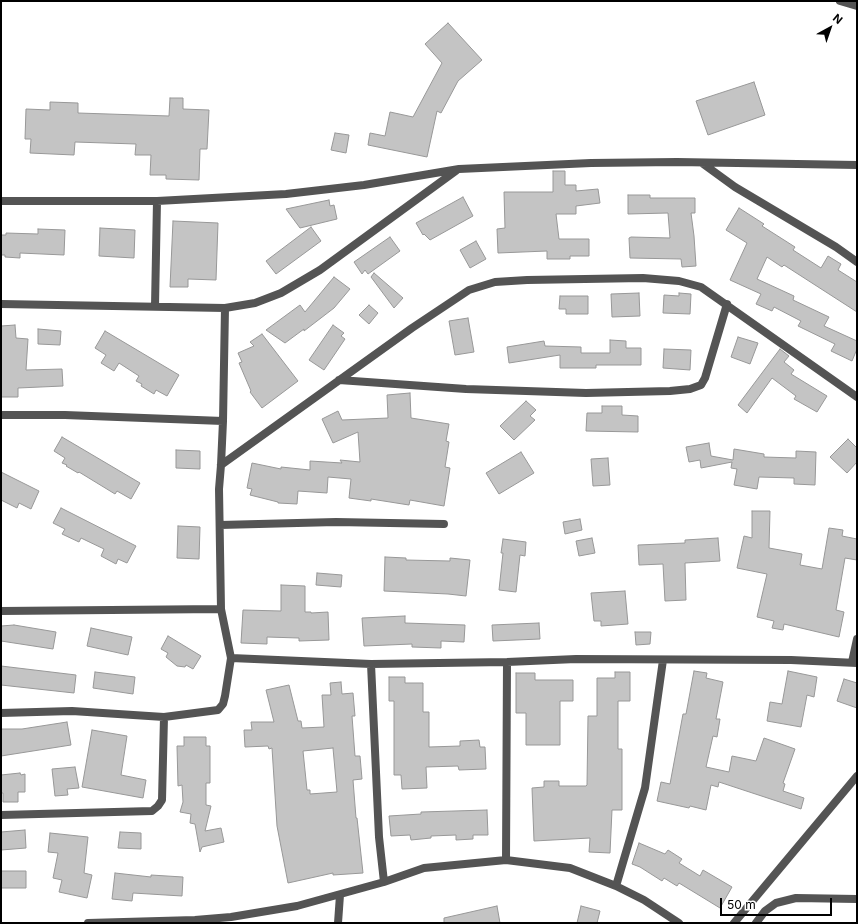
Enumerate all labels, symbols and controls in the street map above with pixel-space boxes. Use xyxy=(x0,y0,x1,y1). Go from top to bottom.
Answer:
north arrow xyxy=(810,8,850,48)
text: N xyxy=(830,11,845,27)
scale bar xyxy=(722,890,834,916)
text: 50 m xyxy=(727,897,756,912)

